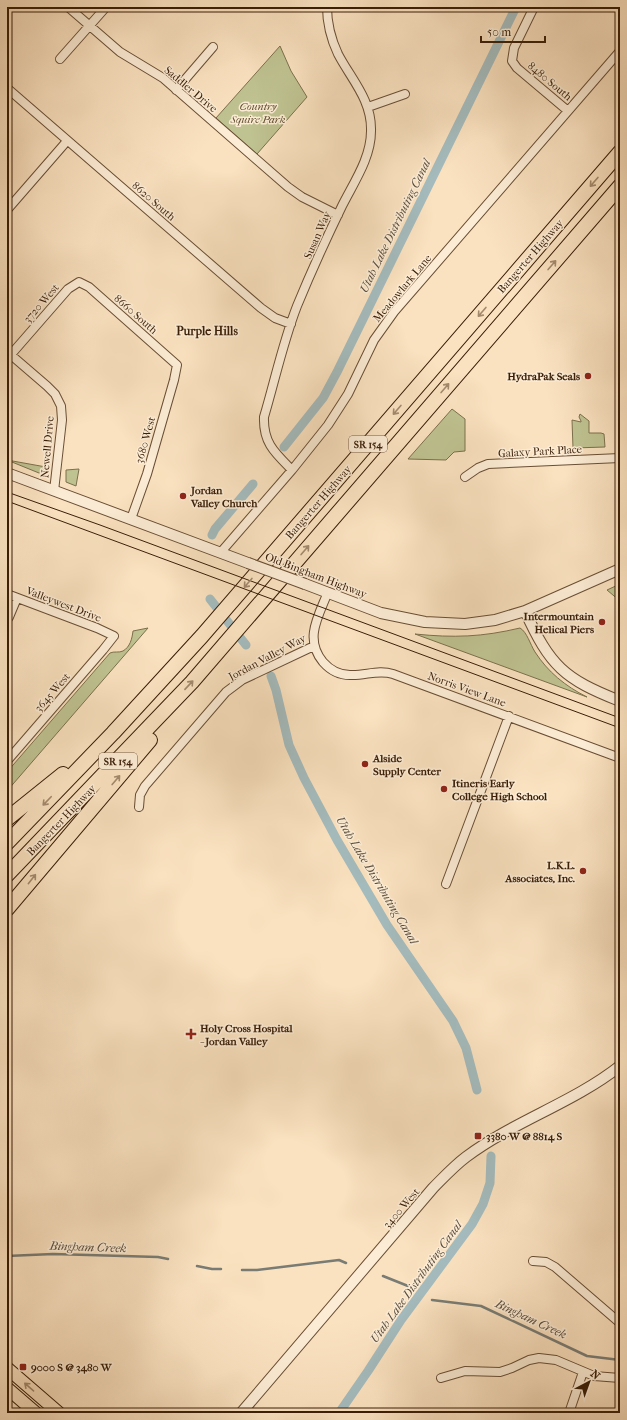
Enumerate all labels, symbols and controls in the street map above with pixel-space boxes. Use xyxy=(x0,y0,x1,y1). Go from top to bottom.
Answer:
scale bar xyxy=(481,18,545,44)
text: 50 m xyxy=(487,25,511,39)
street label: 8480 South xyxy=(525,59,575,104)
street label: Saddler Drive xyxy=(162,63,220,116)
park label: Country Squire Park xyxy=(229,100,286,126)
water label: Utah Lake Distributing Canal xyxy=(357,155,434,295)
one-way arrow xyxy=(590,176,599,187)
street label: 8620 South xyxy=(129,179,179,224)
street label: Susan Way xyxy=(301,208,334,261)
street label: Bangerter Highway xyxy=(495,216,567,296)
street label: Meadowlark Lane xyxy=(370,251,435,325)
one-way arrow xyxy=(547,260,556,270)
street label: 3720 West xyxy=(21,281,62,325)
street label: 8660 South xyxy=(111,292,161,337)
one-way arrow xyxy=(477,307,487,317)
district label: Purple Hills xyxy=(176,324,238,339)
place label: HydraPak Seals xyxy=(507,370,580,383)
marker: HydraPak Seals xyxy=(583,371,593,381)
one-way arrow xyxy=(441,383,450,393)
one-way arrow xyxy=(392,405,402,415)
street label: Newell Drive xyxy=(38,415,57,479)
street label: 3680 West xyxy=(133,415,158,465)
road number: SR 154 xyxy=(349,436,387,452)
street label: Galaxy Park Place xyxy=(498,443,583,460)
street label: Bangerter Highway xyxy=(283,462,355,542)
place label: Jordan Valley Church xyxy=(190,484,258,510)
marker: Jordan Valley Church xyxy=(178,491,188,501)
one-way arrow xyxy=(301,545,310,555)
street label: Old Bingham Highway xyxy=(263,550,370,601)
one-way arrow xyxy=(243,577,252,588)
street label: Valleywest Drive xyxy=(24,584,104,625)
place label: Intermountain Helical Piers xyxy=(524,610,595,636)
marker: Intermountain Helical Piers xyxy=(597,617,607,627)
street label: Jordan Valley Way xyxy=(225,631,309,684)
street label: Norris View Lane xyxy=(426,669,508,710)
street label: 3645 West xyxy=(32,670,73,714)
one-way arrow xyxy=(184,681,193,691)
place label: Alside Supply Center xyxy=(372,752,441,778)
road number: SR 154 xyxy=(99,753,137,769)
marker: Alside Supply Center xyxy=(360,759,370,769)
one-way arrow xyxy=(111,775,120,785)
place label: Itineris Early College High School xyxy=(452,777,548,803)
street label: Bangerter Highway xyxy=(24,781,99,859)
marker: Itineris Early College High School xyxy=(439,784,449,794)
one-way arrow xyxy=(42,796,52,806)
water label: Utah Lake Distributing Canal xyxy=(333,813,422,948)
place label: L.K.L. Associates, Inc. xyxy=(504,859,575,885)
marker: L.K.L. Associates, Inc. xyxy=(578,866,588,876)
one-way arrow xyxy=(28,874,36,885)
place label: Holy Cross Hospital - Jordan Valley xyxy=(200,1022,293,1048)
marker: Holy Cross Hospital - Jordan Valley xyxy=(185,1028,197,1040)
place label: 3380 W @ 8814 S xyxy=(486,1130,562,1143)
marker: 3380 W @ 8814 S xyxy=(473,1131,483,1141)
street label: 3400 West xyxy=(380,1186,422,1231)
water label: Utah Lake Distributing Canal xyxy=(367,1217,466,1346)
water label: Bingham Creek xyxy=(48,1239,127,1255)
water label: Bingham Creek xyxy=(492,1296,569,1342)
place label: 9000 S @ 3480 W xyxy=(30,1361,113,1374)
marker: 9000 S @ 3480 W xyxy=(18,1362,28,1372)
north arrow xyxy=(569,1362,609,1402)
text: N xyxy=(588,1367,603,1383)
one-way arrow xyxy=(24,1383,35,1392)

